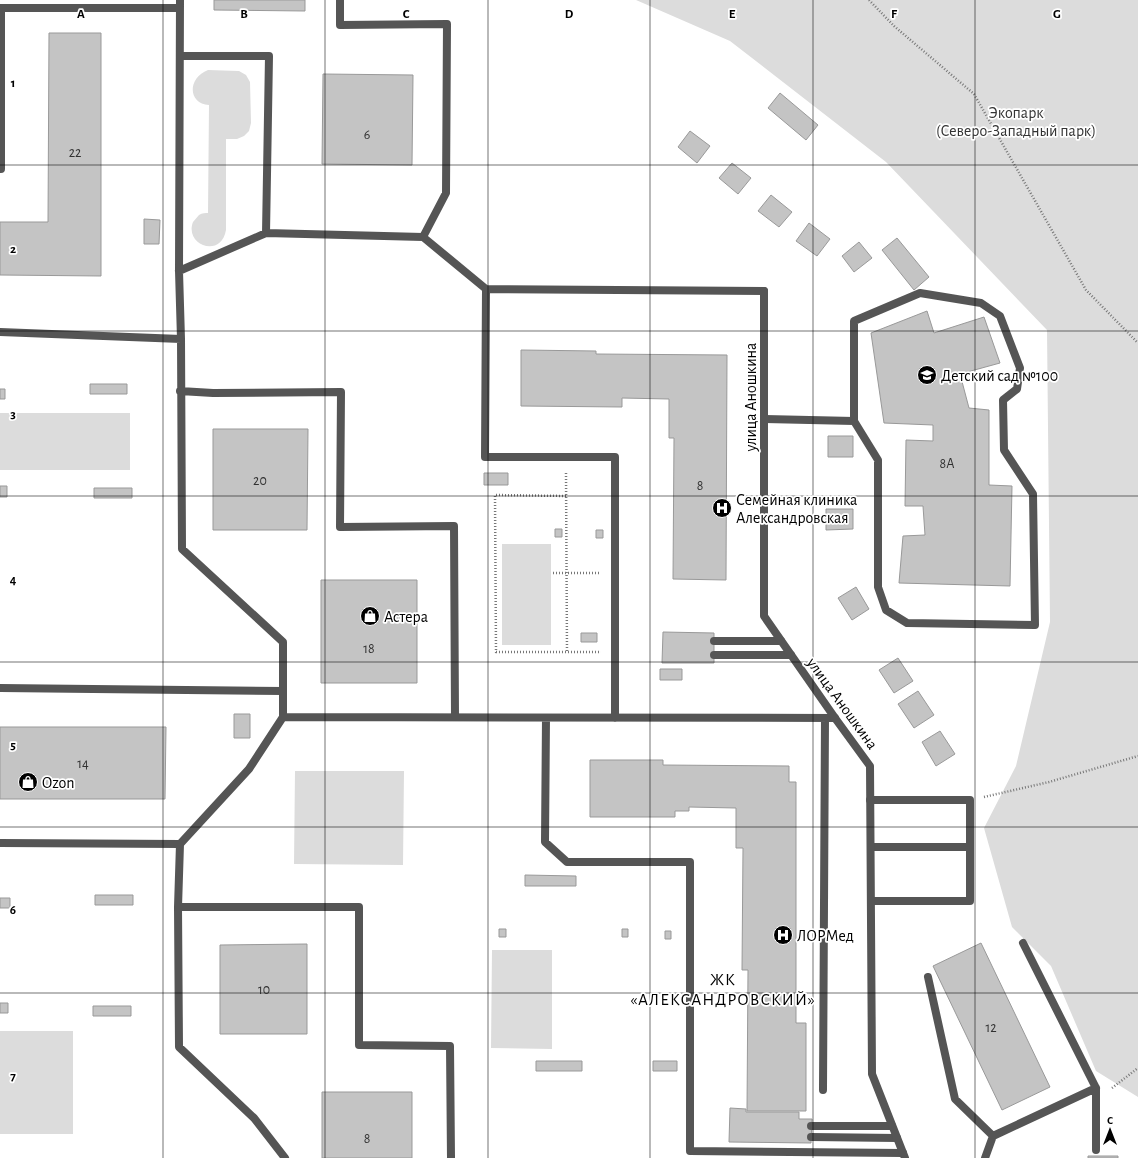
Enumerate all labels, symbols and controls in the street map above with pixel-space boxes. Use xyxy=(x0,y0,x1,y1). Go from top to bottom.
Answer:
text: A xyxy=(77,8,85,21)
text: B xyxy=(240,8,248,21)
text: C xyxy=(403,8,410,21)
text: D xyxy=(565,8,574,21)
text: E xyxy=(729,8,736,21)
text: F xyxy=(891,8,898,21)
text: G xyxy=(1053,8,1061,21)
text: 1 xyxy=(11,77,15,90)
park label: Экопарк (Северо-Западный парк) xyxy=(936,105,1096,139)
house number: 6 xyxy=(364,128,370,142)
house number: 22 xyxy=(69,146,81,160)
text: 2 xyxy=(10,243,16,256)
street label: улица Аношкина xyxy=(743,343,760,452)
school or university icon: Детский сад №100 xyxy=(916,364,938,386)
place label: Детский сад №100 xyxy=(941,368,1058,384)
text: 3 xyxy=(10,408,16,421)
house number: 8А xyxy=(940,457,954,471)
house number: 20 xyxy=(253,474,267,488)
house number: 8 xyxy=(697,479,703,493)
place label: Семейная клиника Александровская xyxy=(736,492,857,526)
hospital icon: Семейная клиника Александровская xyxy=(711,497,733,519)
text: 4 xyxy=(10,574,17,587)
shop icon: Астера xyxy=(359,605,381,627)
place label: Астера xyxy=(384,609,428,625)
house number: 18 xyxy=(363,642,375,656)
street label: улица Аношкина xyxy=(802,654,881,753)
text: 5 xyxy=(10,739,16,752)
house number: 14 xyxy=(77,757,89,771)
shop icon: Ozon xyxy=(17,771,39,793)
place label: Ozon xyxy=(42,775,74,791)
text: 6 xyxy=(10,904,16,917)
hospital icon: ЛОРМед xyxy=(772,924,794,946)
place label: ЛОРМед xyxy=(797,928,854,944)
district label: ЖК «АЛЕКСАНДРОВСКИЙ» xyxy=(630,971,816,1008)
house number: 10 xyxy=(258,983,270,997)
house number: 12 xyxy=(985,1021,997,1035)
text: 7 xyxy=(10,1070,16,1083)
north arrow xyxy=(1090,1110,1130,1150)
text: С xyxy=(1107,1115,1113,1126)
house number: 8 xyxy=(364,1132,370,1146)

